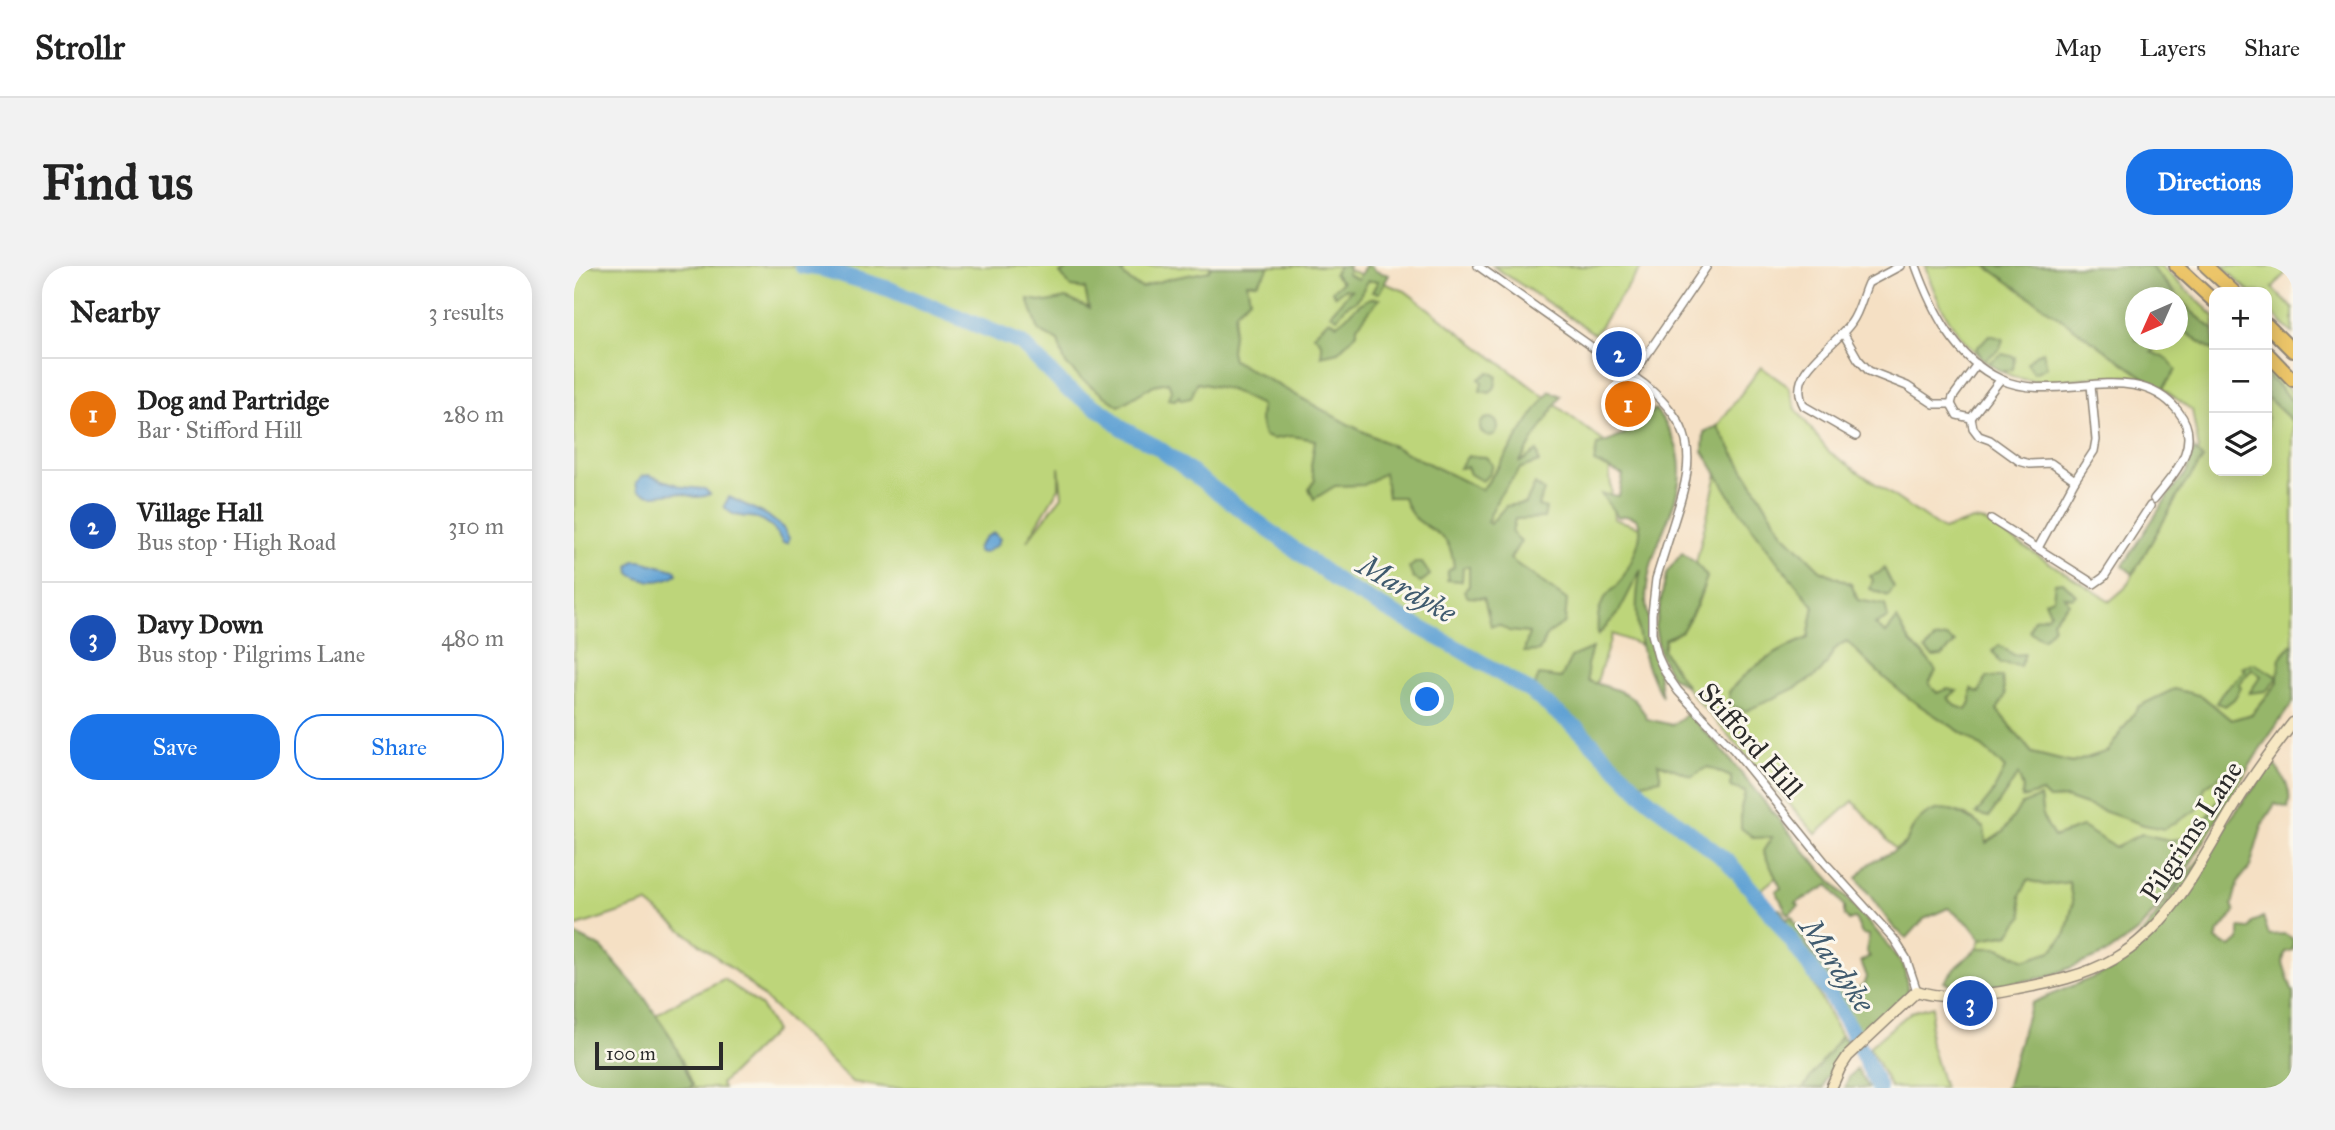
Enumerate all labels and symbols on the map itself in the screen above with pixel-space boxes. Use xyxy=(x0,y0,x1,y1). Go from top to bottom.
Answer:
north arrow xyxy=(2125,287,2188,350)
pin: 2 xyxy=(1596,328,1642,380)
pin: 1 xyxy=(1605,378,1651,430)
water label: Mardyke xyxy=(1349,545,1463,632)
street label: Stifford Hill xyxy=(1691,675,1811,806)
your location xyxy=(1410,682,1444,716)
street label: Pilgrims Lane xyxy=(2133,754,2250,909)
water label: Mardyke xyxy=(1791,908,1882,1020)
pin: 3 xyxy=(1947,977,1993,1029)
scale bar xyxy=(595,1039,723,1071)

